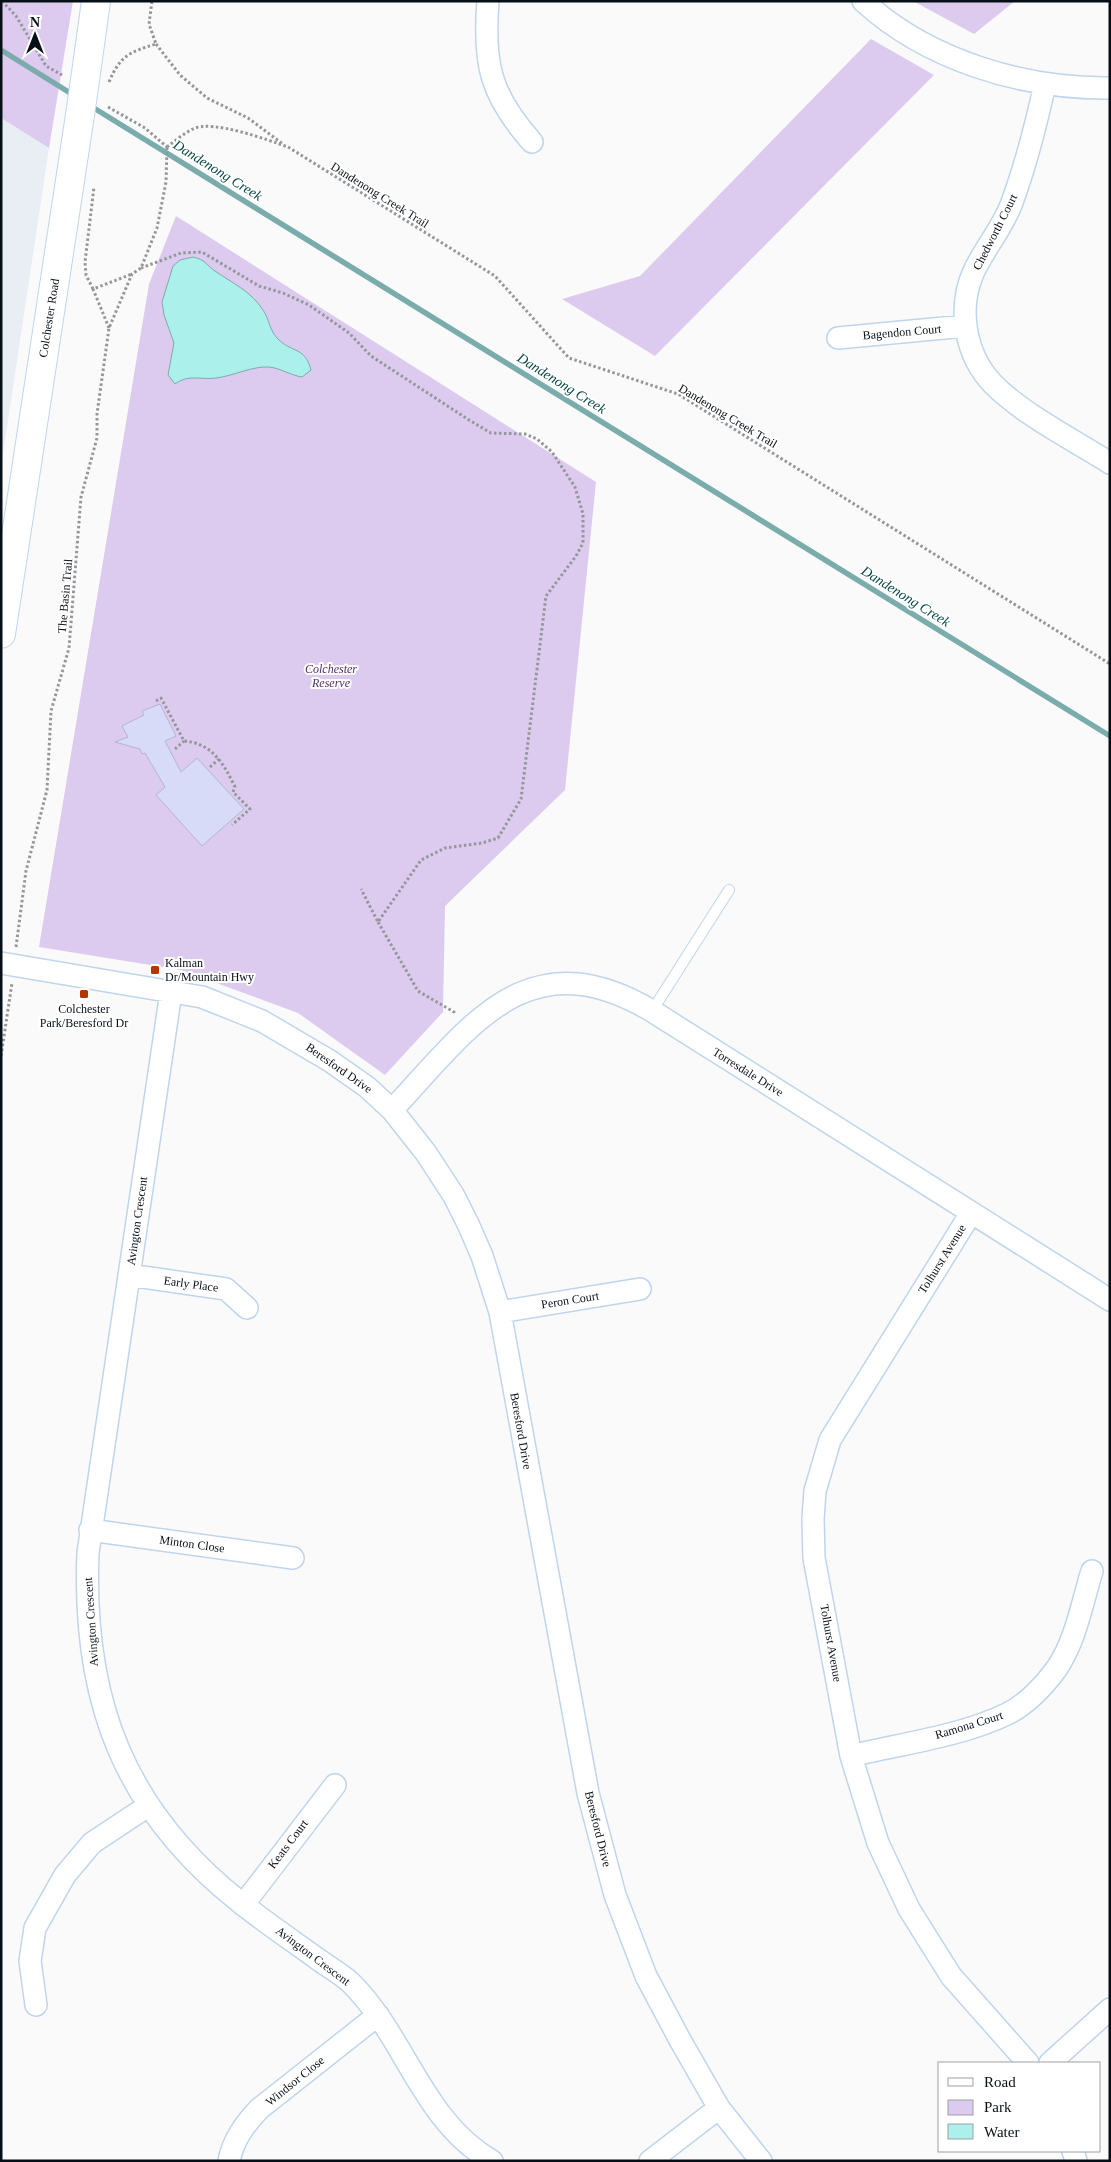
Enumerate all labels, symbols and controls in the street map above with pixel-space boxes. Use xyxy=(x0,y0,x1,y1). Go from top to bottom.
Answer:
north arrow xyxy=(10,10,60,60)
text: N xyxy=(30,15,40,30)
water label: Dandenong Creek xyxy=(170,137,266,204)
street label: Dandenong Creek Trail xyxy=(329,159,432,231)
street label: Chedworth Court xyxy=(970,191,1021,272)
street label: Colchester Road xyxy=(36,278,62,358)
street label: Bagendon Court xyxy=(862,322,943,342)
water label: Dandenong Creek xyxy=(514,350,610,417)
street label: Dandenong Creek Trail xyxy=(676,381,780,451)
street label: The Basin Trail xyxy=(55,558,75,634)
water label: Dandenong Creek xyxy=(858,563,954,630)
park label: Colchester Reserve xyxy=(305,662,357,690)
place label: Kalman Dr/Mountain Hwy xyxy=(165,956,254,984)
marker: Kalman Dr/Mountain Hwy xyxy=(149,964,161,976)
marker: Colchester Park/Beresford Dr xyxy=(78,988,90,1000)
place label: Colchester Park/Beresford Dr xyxy=(40,1002,128,1030)
street label: Beresford Drive xyxy=(303,1040,375,1096)
street label: Torresdale Drive xyxy=(710,1045,786,1099)
street label: Avington Crescent xyxy=(124,1175,150,1266)
street label: Tolhurst Avenue xyxy=(915,1222,969,1296)
street label: Early Place xyxy=(163,1273,219,1295)
street label: Peron Court xyxy=(540,1288,601,1311)
street label: Beresford Drive xyxy=(507,1392,535,1470)
street label: Minton Close xyxy=(159,1532,225,1556)
street label: Avington Crescent xyxy=(81,1576,101,1667)
street label: Tolhurst Avenue xyxy=(817,1603,845,1683)
street label: Ramona Court xyxy=(933,1708,1005,1742)
street label: Beresford Drive xyxy=(582,1790,614,1868)
street label: Keats Court xyxy=(265,1816,311,1871)
street label: Avington Crescent xyxy=(273,1923,353,1989)
street label: Windsor Close xyxy=(263,2053,327,2109)
legend xyxy=(938,2062,1101,2152)
text: Road xyxy=(984,2074,1016,2090)
text: Park xyxy=(984,2099,1012,2115)
text: Water xyxy=(984,2124,1019,2140)

